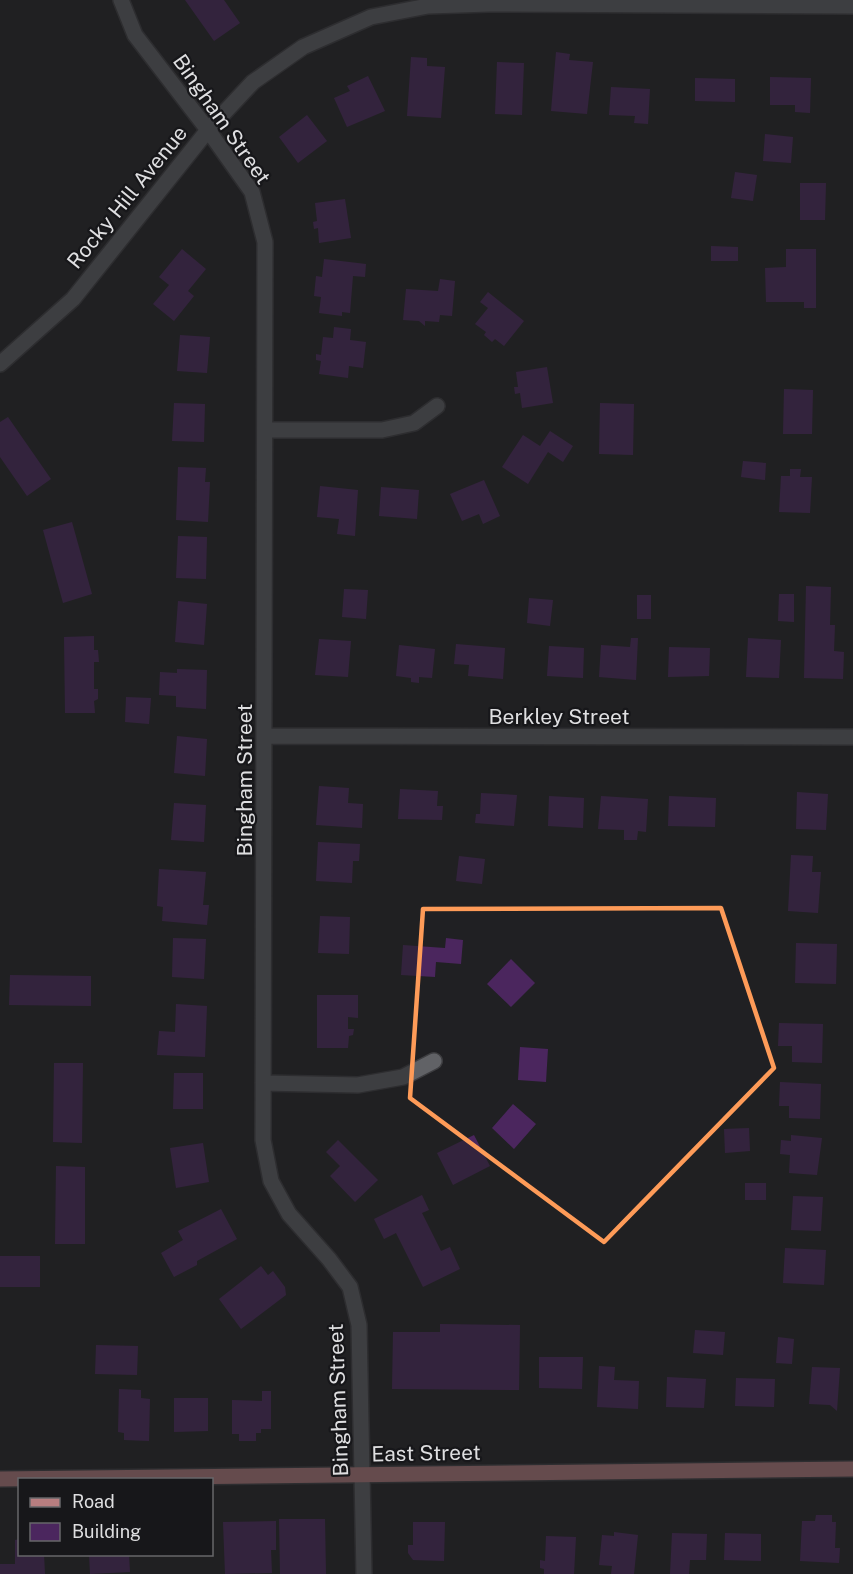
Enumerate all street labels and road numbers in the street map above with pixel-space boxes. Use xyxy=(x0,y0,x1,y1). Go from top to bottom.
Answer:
street label: Bingham Street xyxy=(168,49,276,189)
street label: Rocky Hill Avenue xyxy=(62,121,192,273)
street label: Bingham Street xyxy=(232,704,257,856)
street label: Berkley Street xyxy=(488,704,630,729)
street label: Bingham Street xyxy=(323,1323,353,1477)
street label: East Street xyxy=(371,1440,481,1466)

